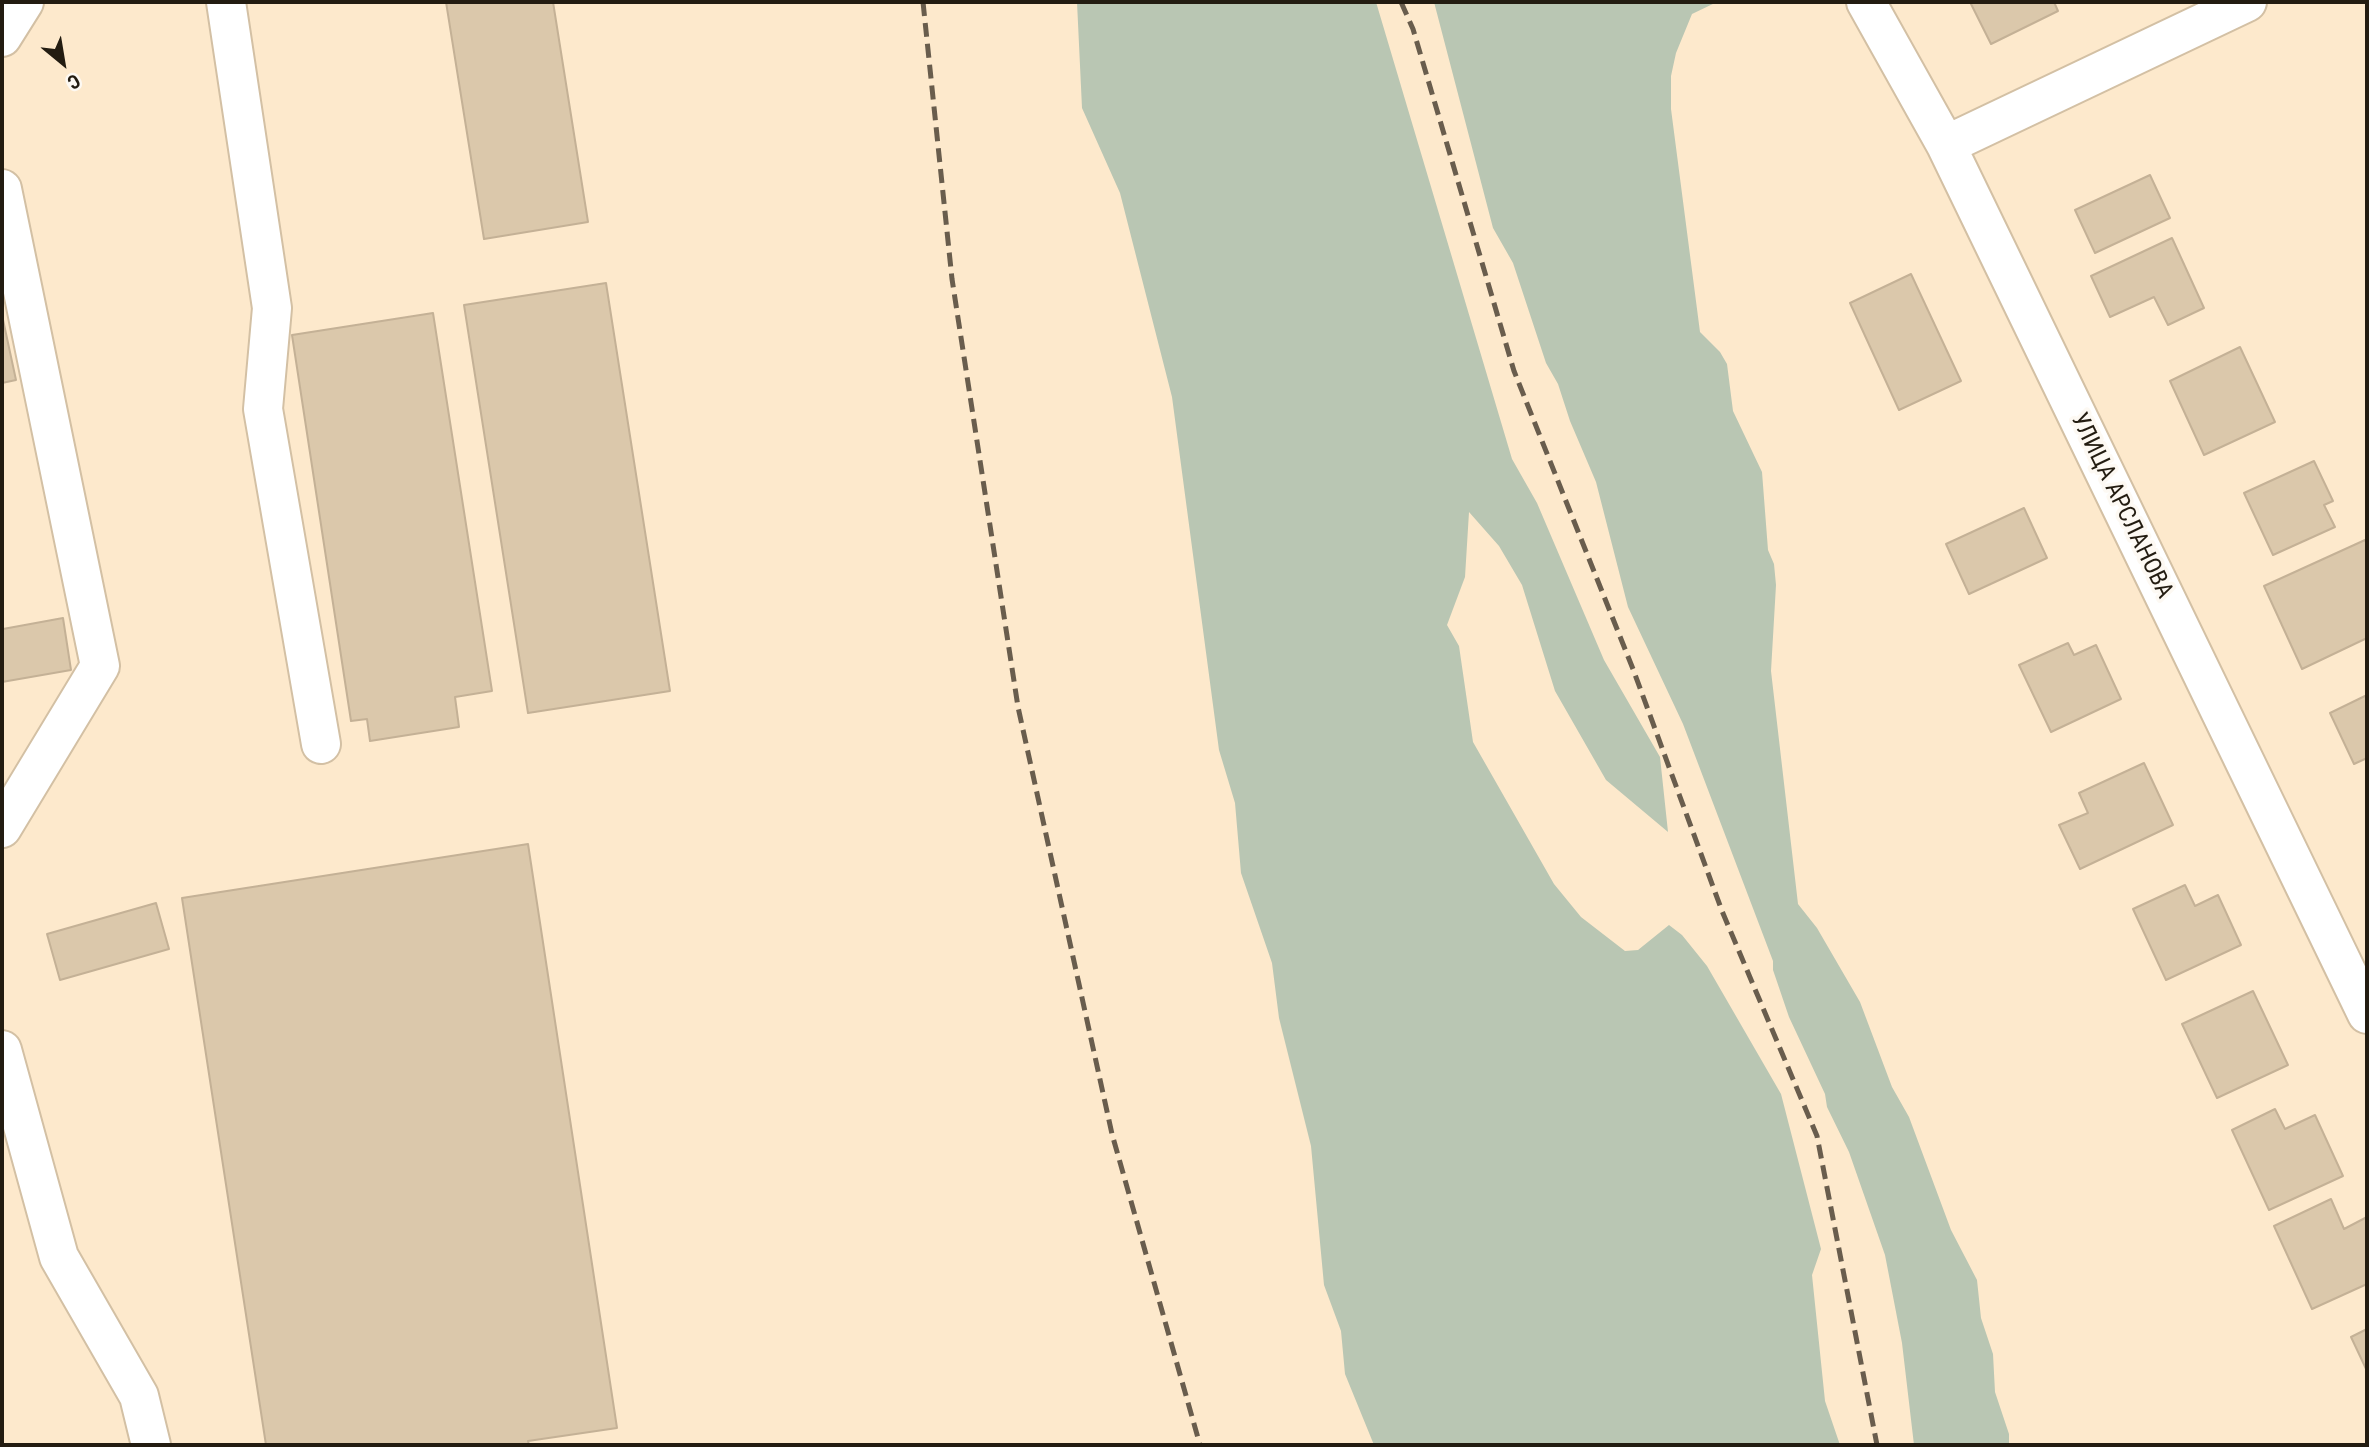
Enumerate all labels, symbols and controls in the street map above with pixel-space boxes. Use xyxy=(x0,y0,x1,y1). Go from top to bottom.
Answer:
north arrow xyxy=(28,28,98,98)
text: С xyxy=(63,69,84,94)
street label: УЛИЦА АРСЛАНОВА xyxy=(2064,409,2178,603)

